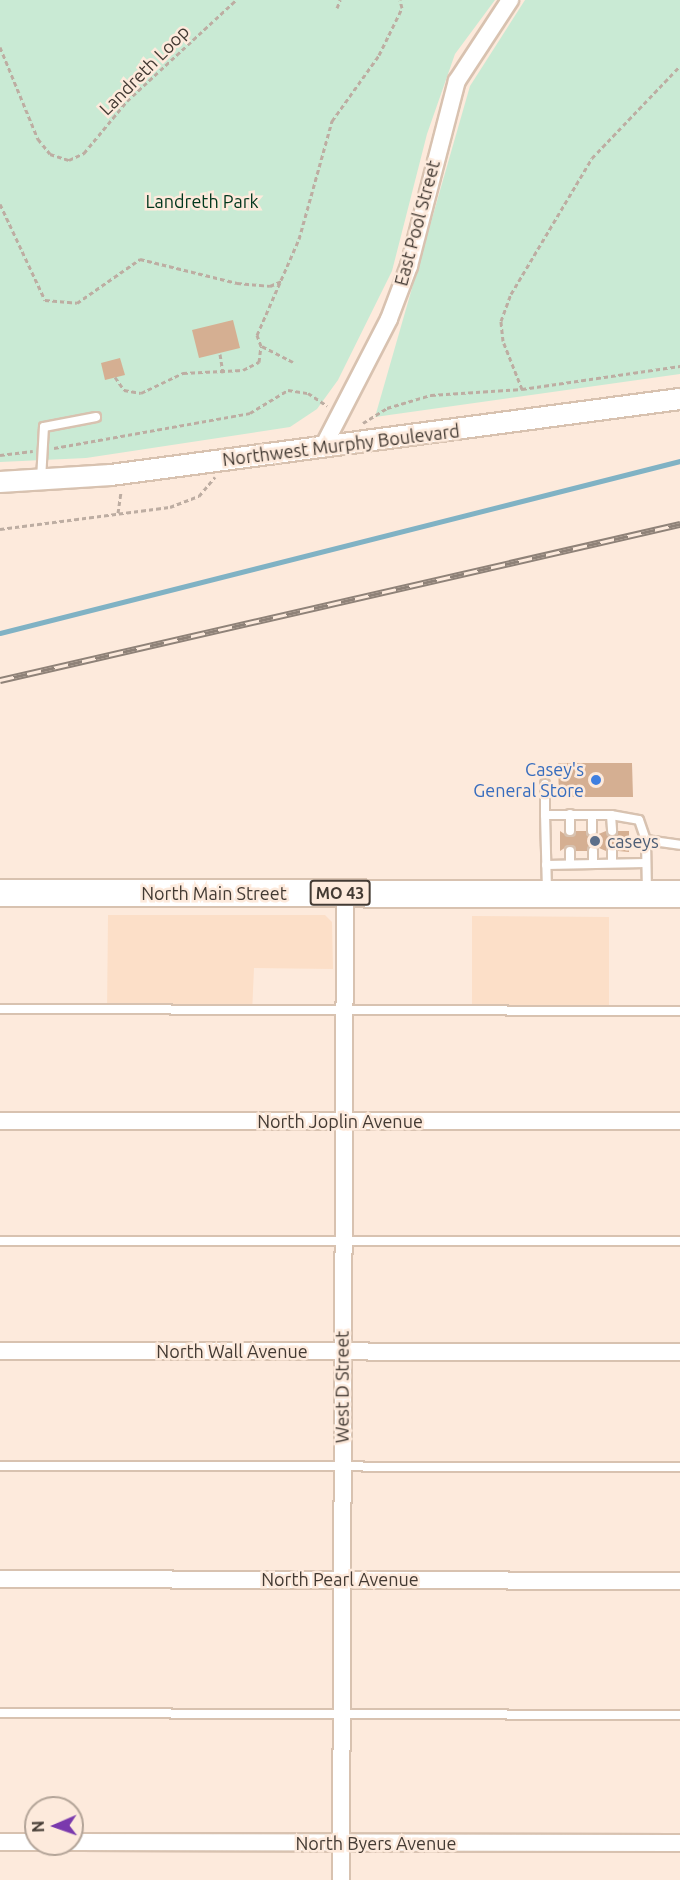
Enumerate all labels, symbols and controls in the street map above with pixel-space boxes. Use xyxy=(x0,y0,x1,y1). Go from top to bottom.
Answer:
street label: Landreth Loop xyxy=(95,21,193,119)
street label: East Pool Street xyxy=(390,158,444,288)
park label: Landreth Park xyxy=(145,190,259,212)
street label: Northwest Murphy Boulevard xyxy=(221,420,461,470)
place label: Casey's General Store xyxy=(473,759,584,802)
marker: Casey's General Store xyxy=(589,773,603,787)
place label: caseys xyxy=(607,830,659,852)
marker: caseys xyxy=(588,834,602,848)
road number: MO 43 xyxy=(308,880,372,906)
street label: North Main Street xyxy=(141,882,287,904)
street label: North Joplin Avenue xyxy=(257,1110,423,1132)
street label: West D Street xyxy=(331,1331,353,1443)
street label: North Wall Avenue xyxy=(156,1340,308,1362)
street label: North Pearl Avenue xyxy=(261,1568,419,1590)
north arrow xyxy=(24,1796,84,1856)
text: N xyxy=(29,1820,47,1833)
street label: North Byers Avenue xyxy=(295,1832,457,1854)

